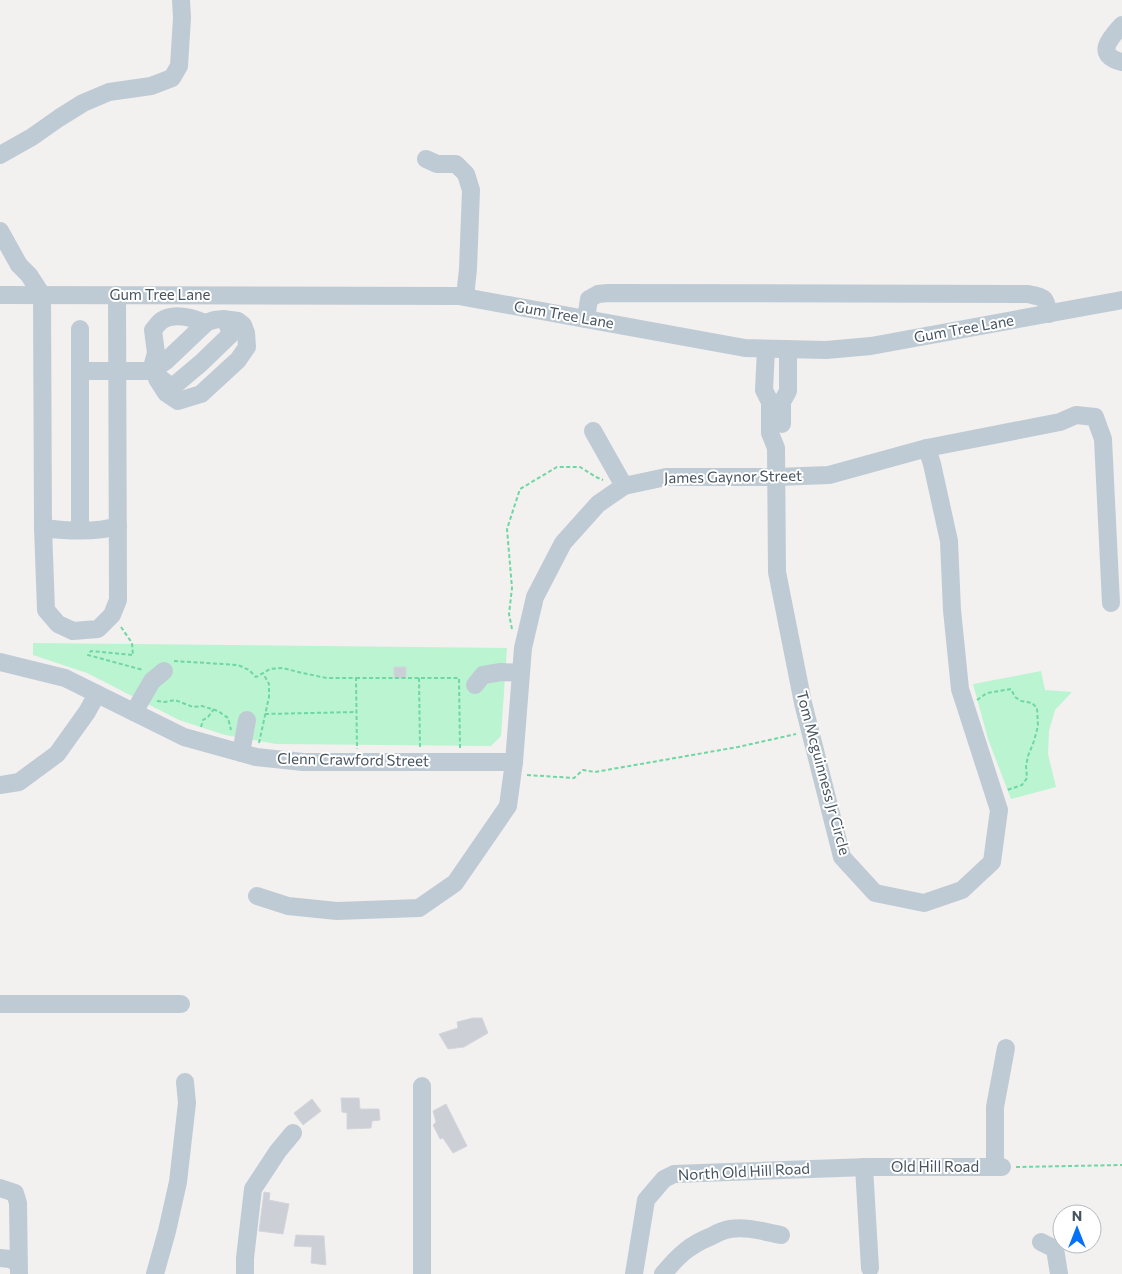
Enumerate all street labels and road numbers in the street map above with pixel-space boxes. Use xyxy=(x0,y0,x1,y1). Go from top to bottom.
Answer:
street label: Gum Tree Lane xyxy=(109,285,211,303)
street label: Gum Tree Lane xyxy=(513,296,616,332)
street label: Gum Tree Lane xyxy=(912,310,1015,346)
street label: James Gaynor Street xyxy=(664,466,802,486)
street label: Tom Mcguinness Jr Circle xyxy=(793,689,855,857)
street label: Clenn Crawford Street xyxy=(277,749,429,769)
street label: Old Hill Road xyxy=(891,1157,979,1175)
street label: North Old Hill Road xyxy=(678,1159,810,1183)

